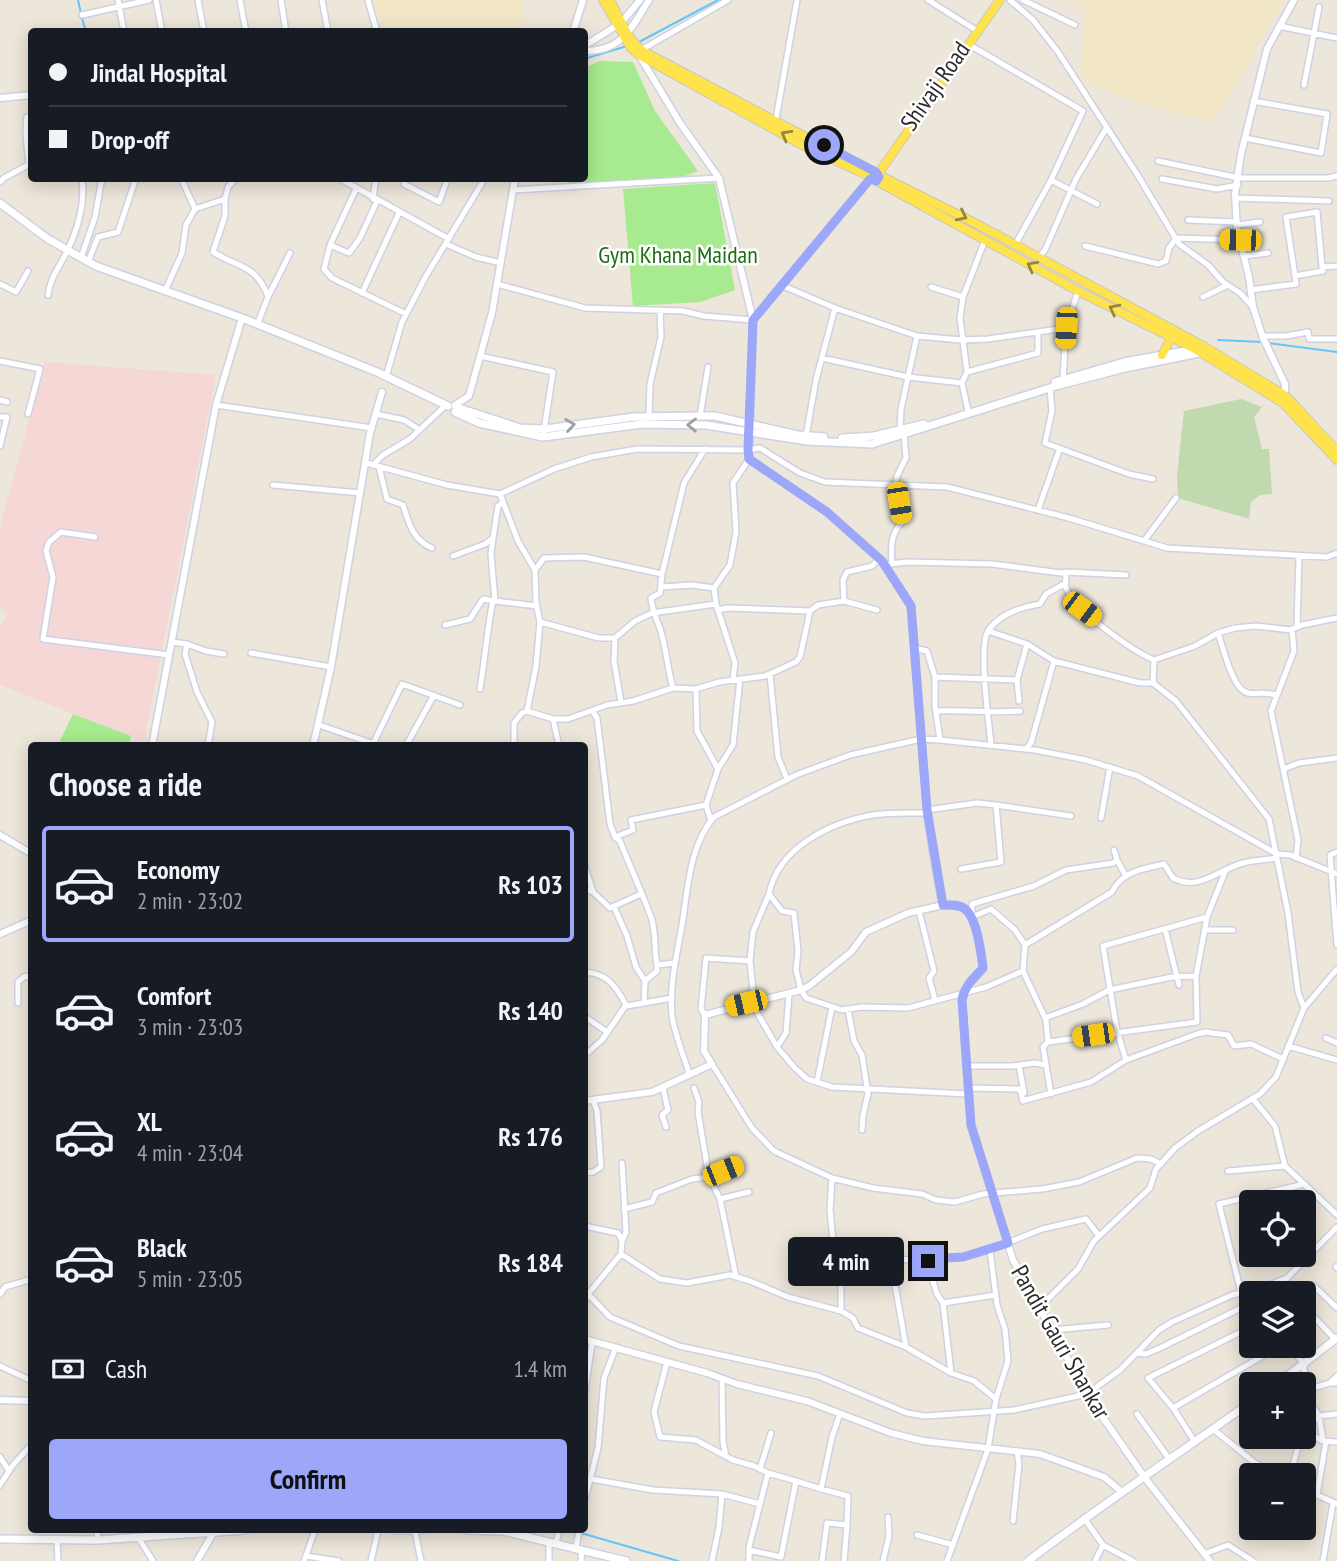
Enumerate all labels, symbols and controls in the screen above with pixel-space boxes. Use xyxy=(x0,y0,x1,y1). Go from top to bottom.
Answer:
street label: Shivaji Road xyxy=(893,36,977,136)
text: Jindal Hospital xyxy=(91,56,227,89)
text: Drop-off xyxy=(91,123,169,156)
route start xyxy=(808,129,840,161)
one-way arrow xyxy=(780,130,793,144)
one-way arrow xyxy=(955,208,967,222)
car xyxy=(1219,229,1262,251)
park label: Gym Khana Maidan xyxy=(598,239,758,270)
one-way arrow xyxy=(1026,260,1039,274)
one-way arrow xyxy=(1109,304,1121,318)
car xyxy=(1055,306,1078,350)
one-way arrow xyxy=(686,417,697,433)
one-way arrow xyxy=(564,418,576,433)
car xyxy=(886,481,913,525)
car xyxy=(1059,588,1106,630)
text: Choose a ride xyxy=(49,763,202,805)
icon: car xyxy=(53,853,116,916)
text: Economy xyxy=(137,853,219,886)
text: Rs 103 xyxy=(498,868,563,901)
text: 2 min · 23:02 xyxy=(137,886,243,915)
icon: car xyxy=(53,979,116,1042)
text: Comfort xyxy=(137,979,211,1012)
car xyxy=(724,988,769,1018)
text: Rs 140 xyxy=(498,994,563,1027)
text: 3 min · 23:03 xyxy=(137,1012,243,1041)
car xyxy=(1071,1022,1116,1048)
icon: car xyxy=(53,1105,116,1168)
text: XL xyxy=(137,1105,162,1138)
text: Rs 176 xyxy=(498,1120,563,1153)
text: 4 min · 23:04 xyxy=(137,1138,243,1167)
car xyxy=(700,1153,747,1189)
map controls xyxy=(1239,1190,1316,1540)
button: locate xyxy=(1239,1190,1316,1267)
icon: car xyxy=(53,1231,116,1294)
text: Black xyxy=(137,1231,187,1264)
callout: 4 min xyxy=(788,1236,904,1286)
route end xyxy=(912,1245,944,1277)
text: Rs 184 xyxy=(498,1246,563,1279)
text: 4 min xyxy=(823,1247,869,1276)
street label: Pandit Gauri Shankar xyxy=(1004,1259,1118,1425)
text: 5 min · 23:05 xyxy=(137,1264,243,1293)
button: layers xyxy=(1239,1281,1316,1358)
icon: cash xyxy=(49,1350,87,1388)
text: Cash xyxy=(105,1352,147,1385)
text: 1.4 km xyxy=(513,1354,567,1383)
button: + xyxy=(1239,1372,1316,1449)
button: Confirm xyxy=(49,1439,567,1519)
button: − xyxy=(1239,1463,1316,1540)

